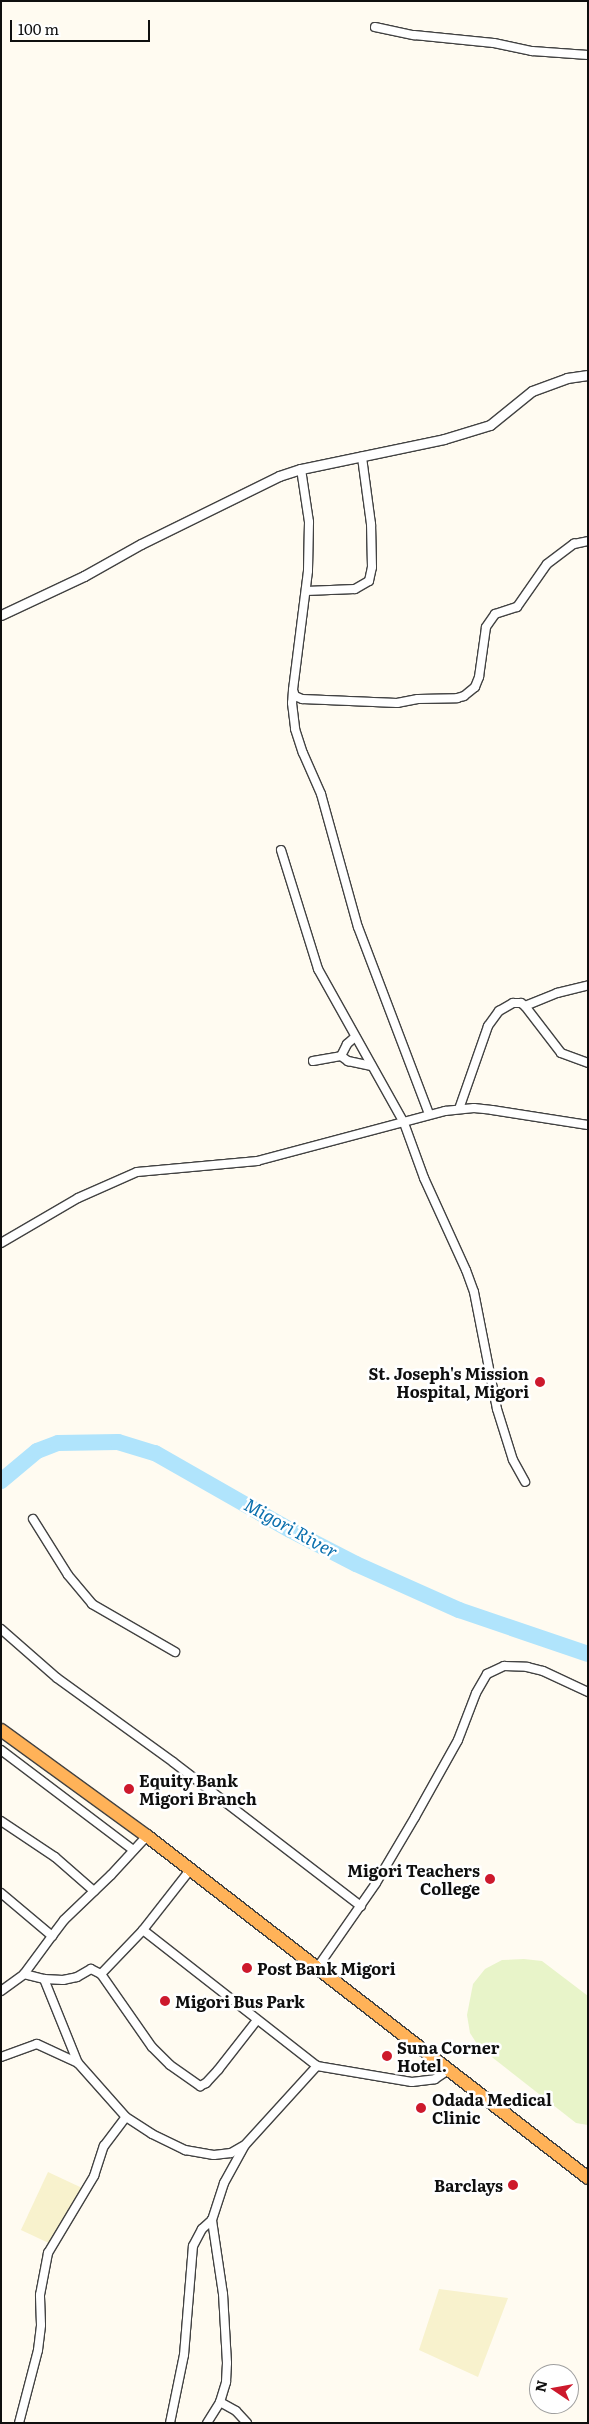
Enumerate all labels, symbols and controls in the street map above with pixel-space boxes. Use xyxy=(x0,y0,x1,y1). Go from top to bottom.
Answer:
scale bar xyxy=(12,10,152,42)
text: 100 m xyxy=(18,17,59,40)
place label: St. Joseph's Mission Hospital, Migori xyxy=(369,1363,529,1401)
marker: St. Joseph's Mission Hospital, Migori xyxy=(533,1375,547,1389)
water label: Migori River xyxy=(241,1493,341,1563)
place label: Equity Bank Migori Branch xyxy=(139,1770,257,1808)
marker: Equity Bank Migori Branch xyxy=(123,1783,135,1795)
place label: Migori Teachers College xyxy=(347,1860,480,1898)
marker: Migori Teachers College xyxy=(484,1873,496,1885)
place label: Post Bank Migori xyxy=(257,1958,396,1978)
marker: Post Bank Migori xyxy=(241,1962,253,1974)
place label: Migori Bus Park xyxy=(175,1991,305,2011)
marker: Migori Bus Park xyxy=(159,1995,171,2007)
place label: Suna Corner Hotel. xyxy=(397,2037,499,2075)
marker: Suna Corner Hotel. xyxy=(381,2050,393,2062)
place label: Odada Medical Clinic xyxy=(432,2089,552,2127)
marker: Odada Medical Clinic xyxy=(414,2101,428,2115)
place label: Barclays xyxy=(434,2175,503,2195)
marker: Barclays xyxy=(507,2179,519,2191)
north arrow xyxy=(529,2364,579,2414)
text: N xyxy=(529,2378,551,2394)

